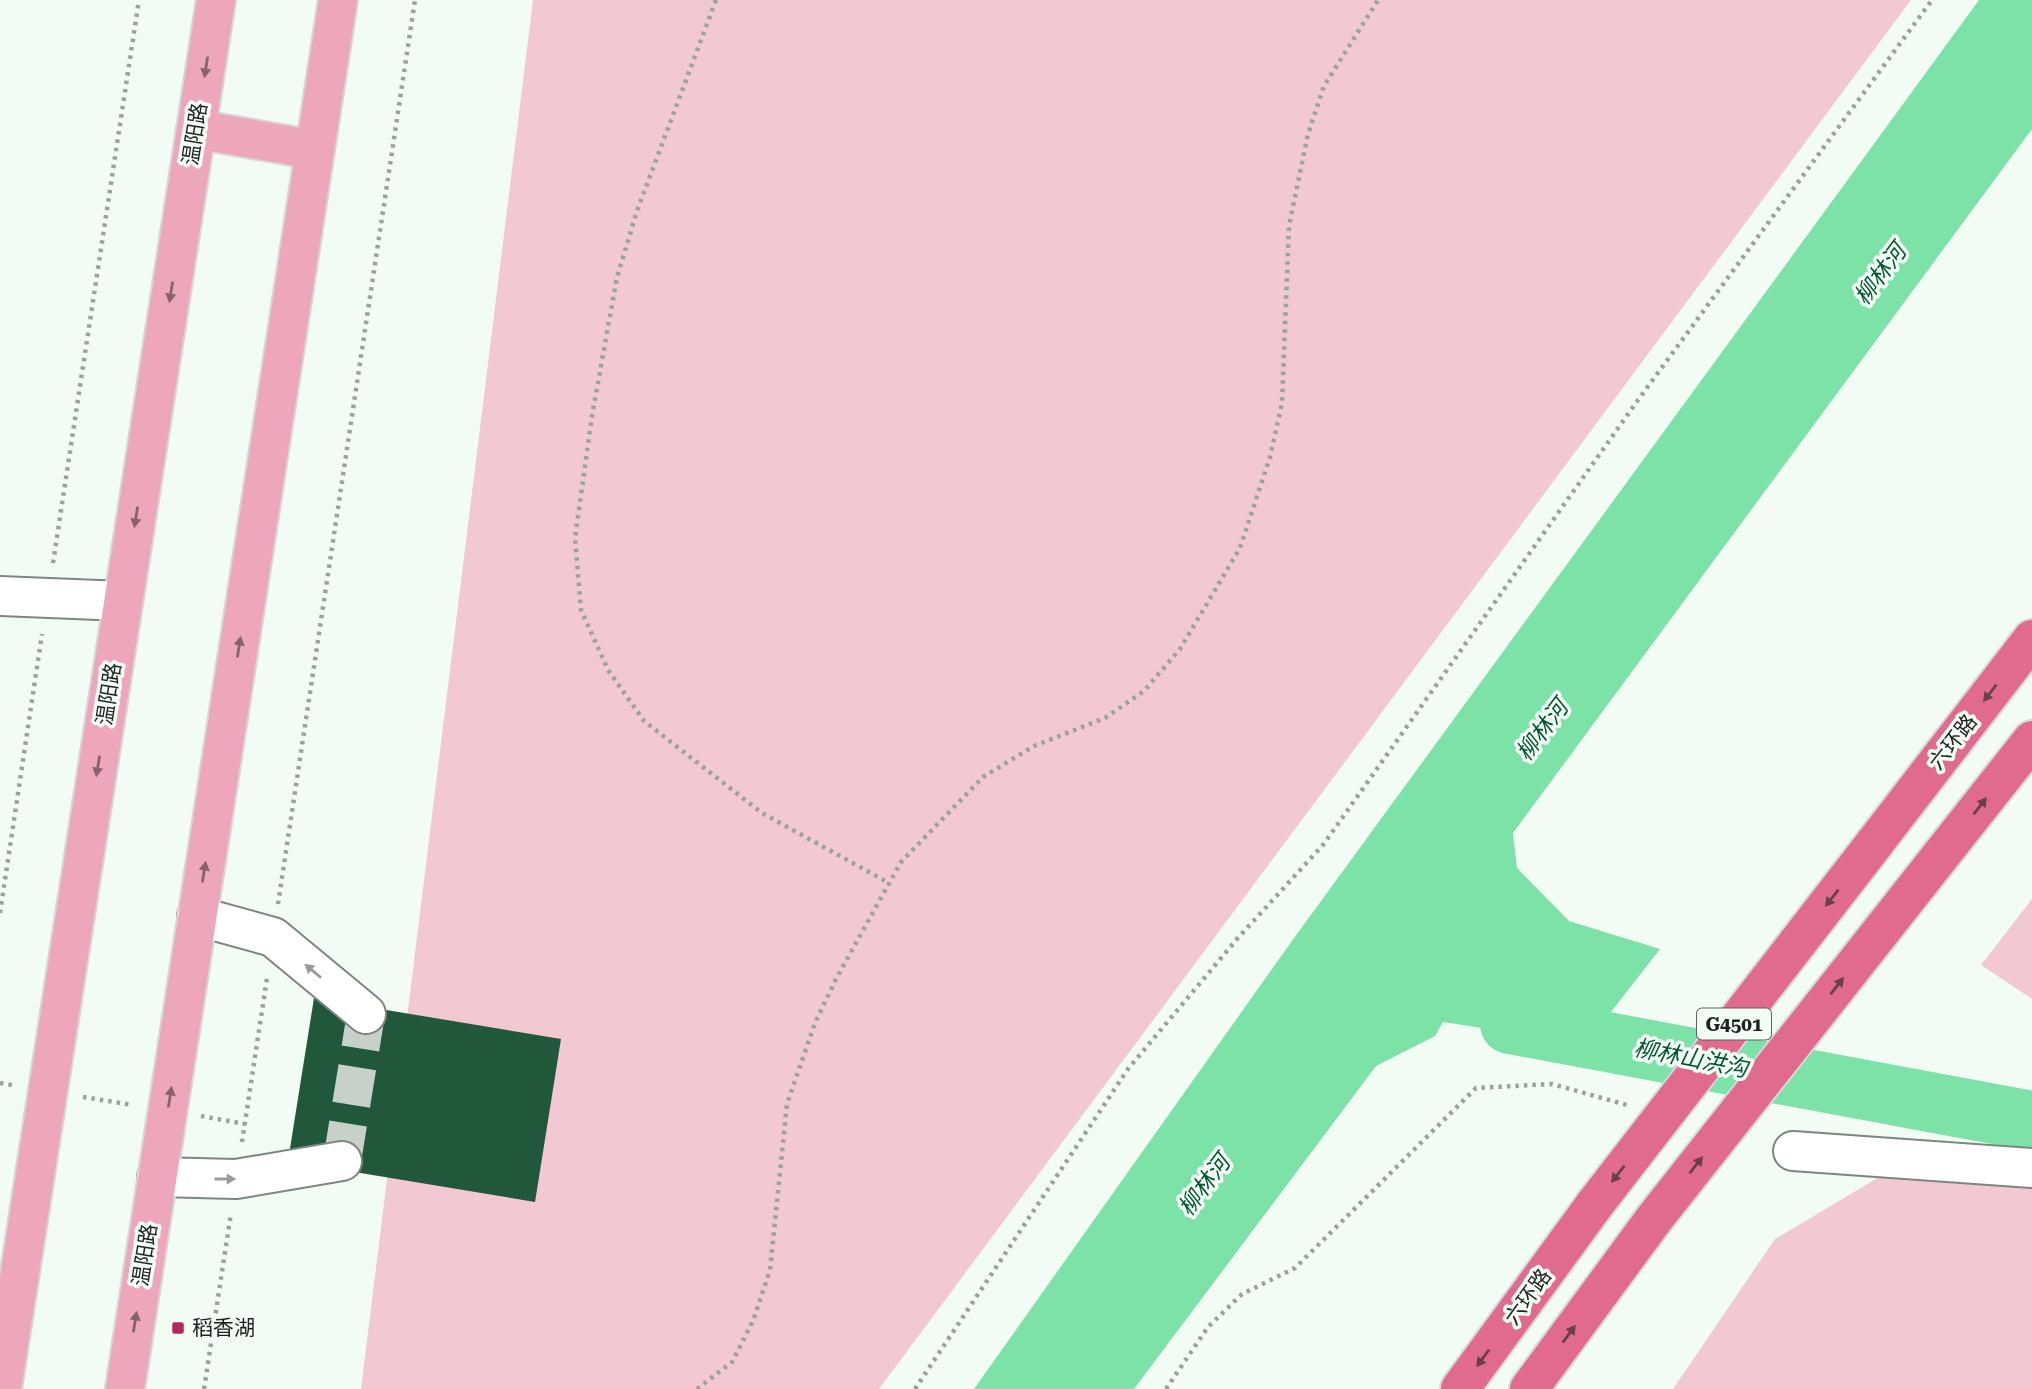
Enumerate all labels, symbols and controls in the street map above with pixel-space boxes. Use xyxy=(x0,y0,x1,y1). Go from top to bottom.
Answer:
one-way arrow xyxy=(200,57,211,79)
street label: 温阳路 xyxy=(178,101,212,167)
water label: 柳林河 xyxy=(1849,235,1914,310)
one-way arrow xyxy=(165,281,176,303)
one-way arrow xyxy=(130,506,141,528)
one-way arrow xyxy=(233,636,244,658)
street label: 温阳路 xyxy=(92,661,126,727)
one-way arrow xyxy=(1983,684,1998,702)
water label: 柳林河 xyxy=(1511,691,1576,766)
street label: 六环路 xyxy=(1924,710,1982,774)
one-way arrow xyxy=(92,755,103,777)
one-way arrow xyxy=(1973,797,1988,815)
one-way arrow xyxy=(199,861,210,883)
one-way arrow xyxy=(1825,888,1840,906)
one-way arrow xyxy=(305,963,323,978)
one-way arrow xyxy=(1830,978,1845,996)
road number: G4501 xyxy=(1697,1008,1771,1040)
water label: 柳林山洪沟 xyxy=(1632,1034,1753,1083)
one-way arrow xyxy=(165,1086,176,1108)
water label: 柳林河 xyxy=(1173,1146,1238,1221)
one-way arrow xyxy=(1689,1156,1703,1174)
one-way arrow xyxy=(1610,1165,1625,1183)
one-way arrow xyxy=(215,1173,237,1185)
street label: 温阳路 xyxy=(128,1222,162,1288)
street label: 六环路 xyxy=(1500,1264,1556,1330)
one-way arrow xyxy=(130,1310,141,1332)
place label: 稻香湖 xyxy=(192,1316,255,1340)
marker: 稻香湖 xyxy=(170,1320,186,1336)
one-way arrow xyxy=(1562,1325,1576,1343)
one-way arrow xyxy=(1476,1349,1490,1367)

